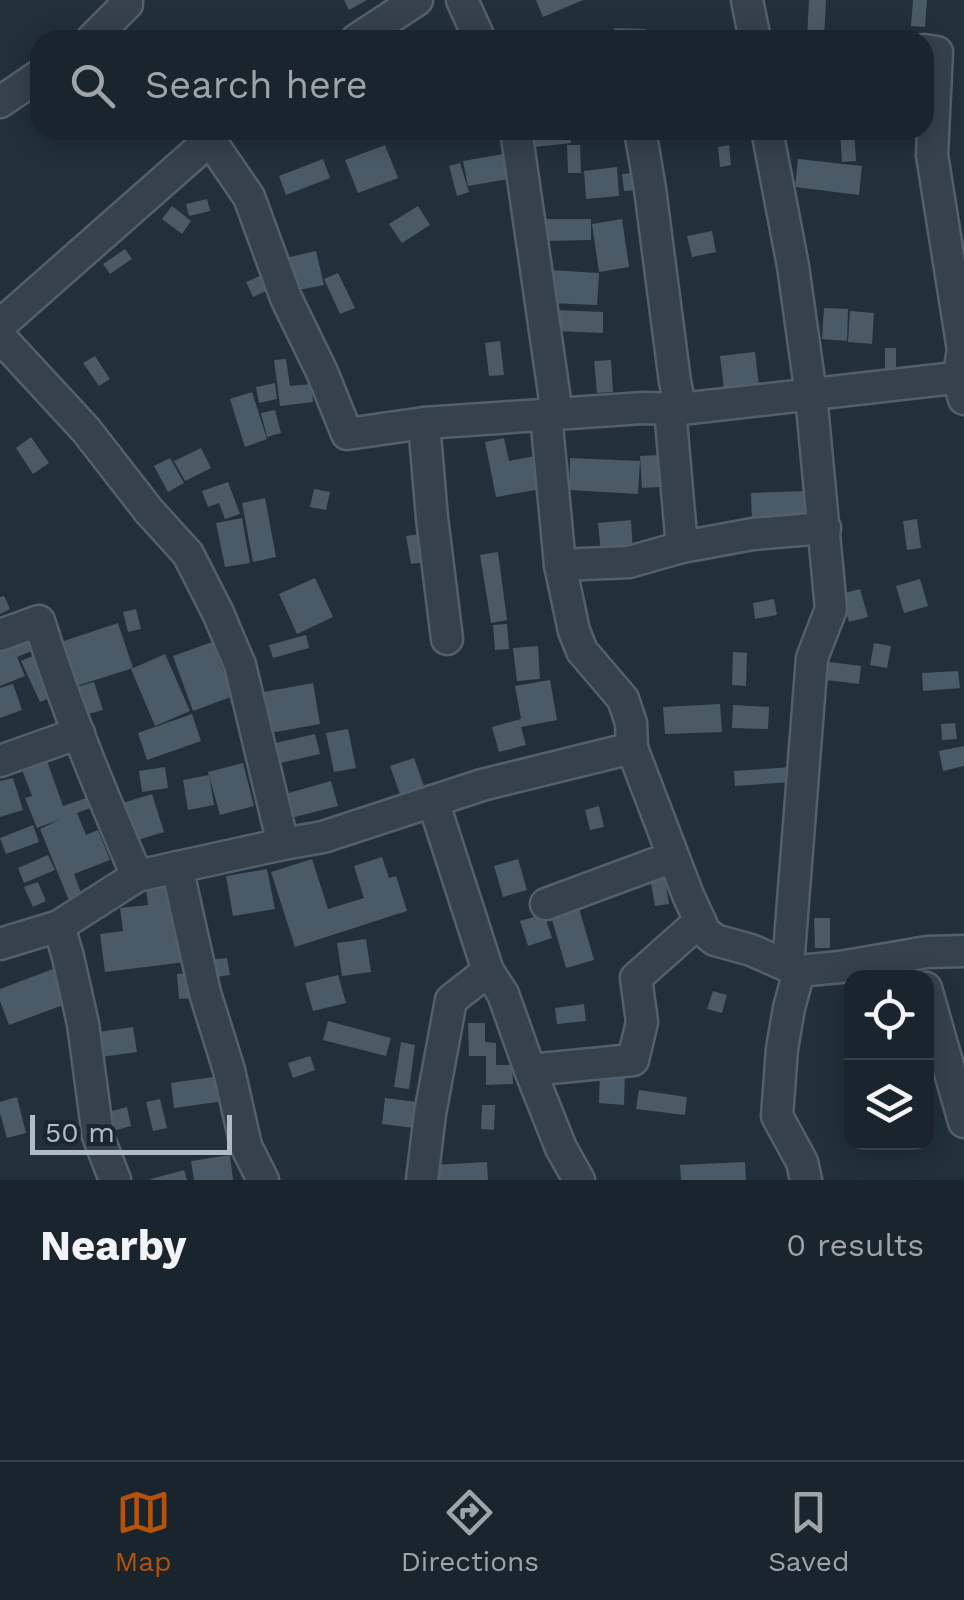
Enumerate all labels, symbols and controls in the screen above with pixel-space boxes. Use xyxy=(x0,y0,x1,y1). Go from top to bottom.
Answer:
search box xyxy=(30,30,934,140)
icon: search xyxy=(65,58,120,113)
text: Search here xyxy=(145,63,368,107)
map controls xyxy=(844,970,934,1150)
button: locate xyxy=(844,970,934,1060)
button: layers xyxy=(844,1060,934,1150)
scale bar xyxy=(30,1110,232,1154)
text: 50 m xyxy=(45,1116,115,1149)
text: Nearby xyxy=(40,1221,187,1270)
text: 0 results xyxy=(786,1226,924,1264)
tab: Map xyxy=(115,1485,172,1578)
tab: Directions xyxy=(401,1485,539,1578)
tab: Saved xyxy=(768,1485,849,1578)

